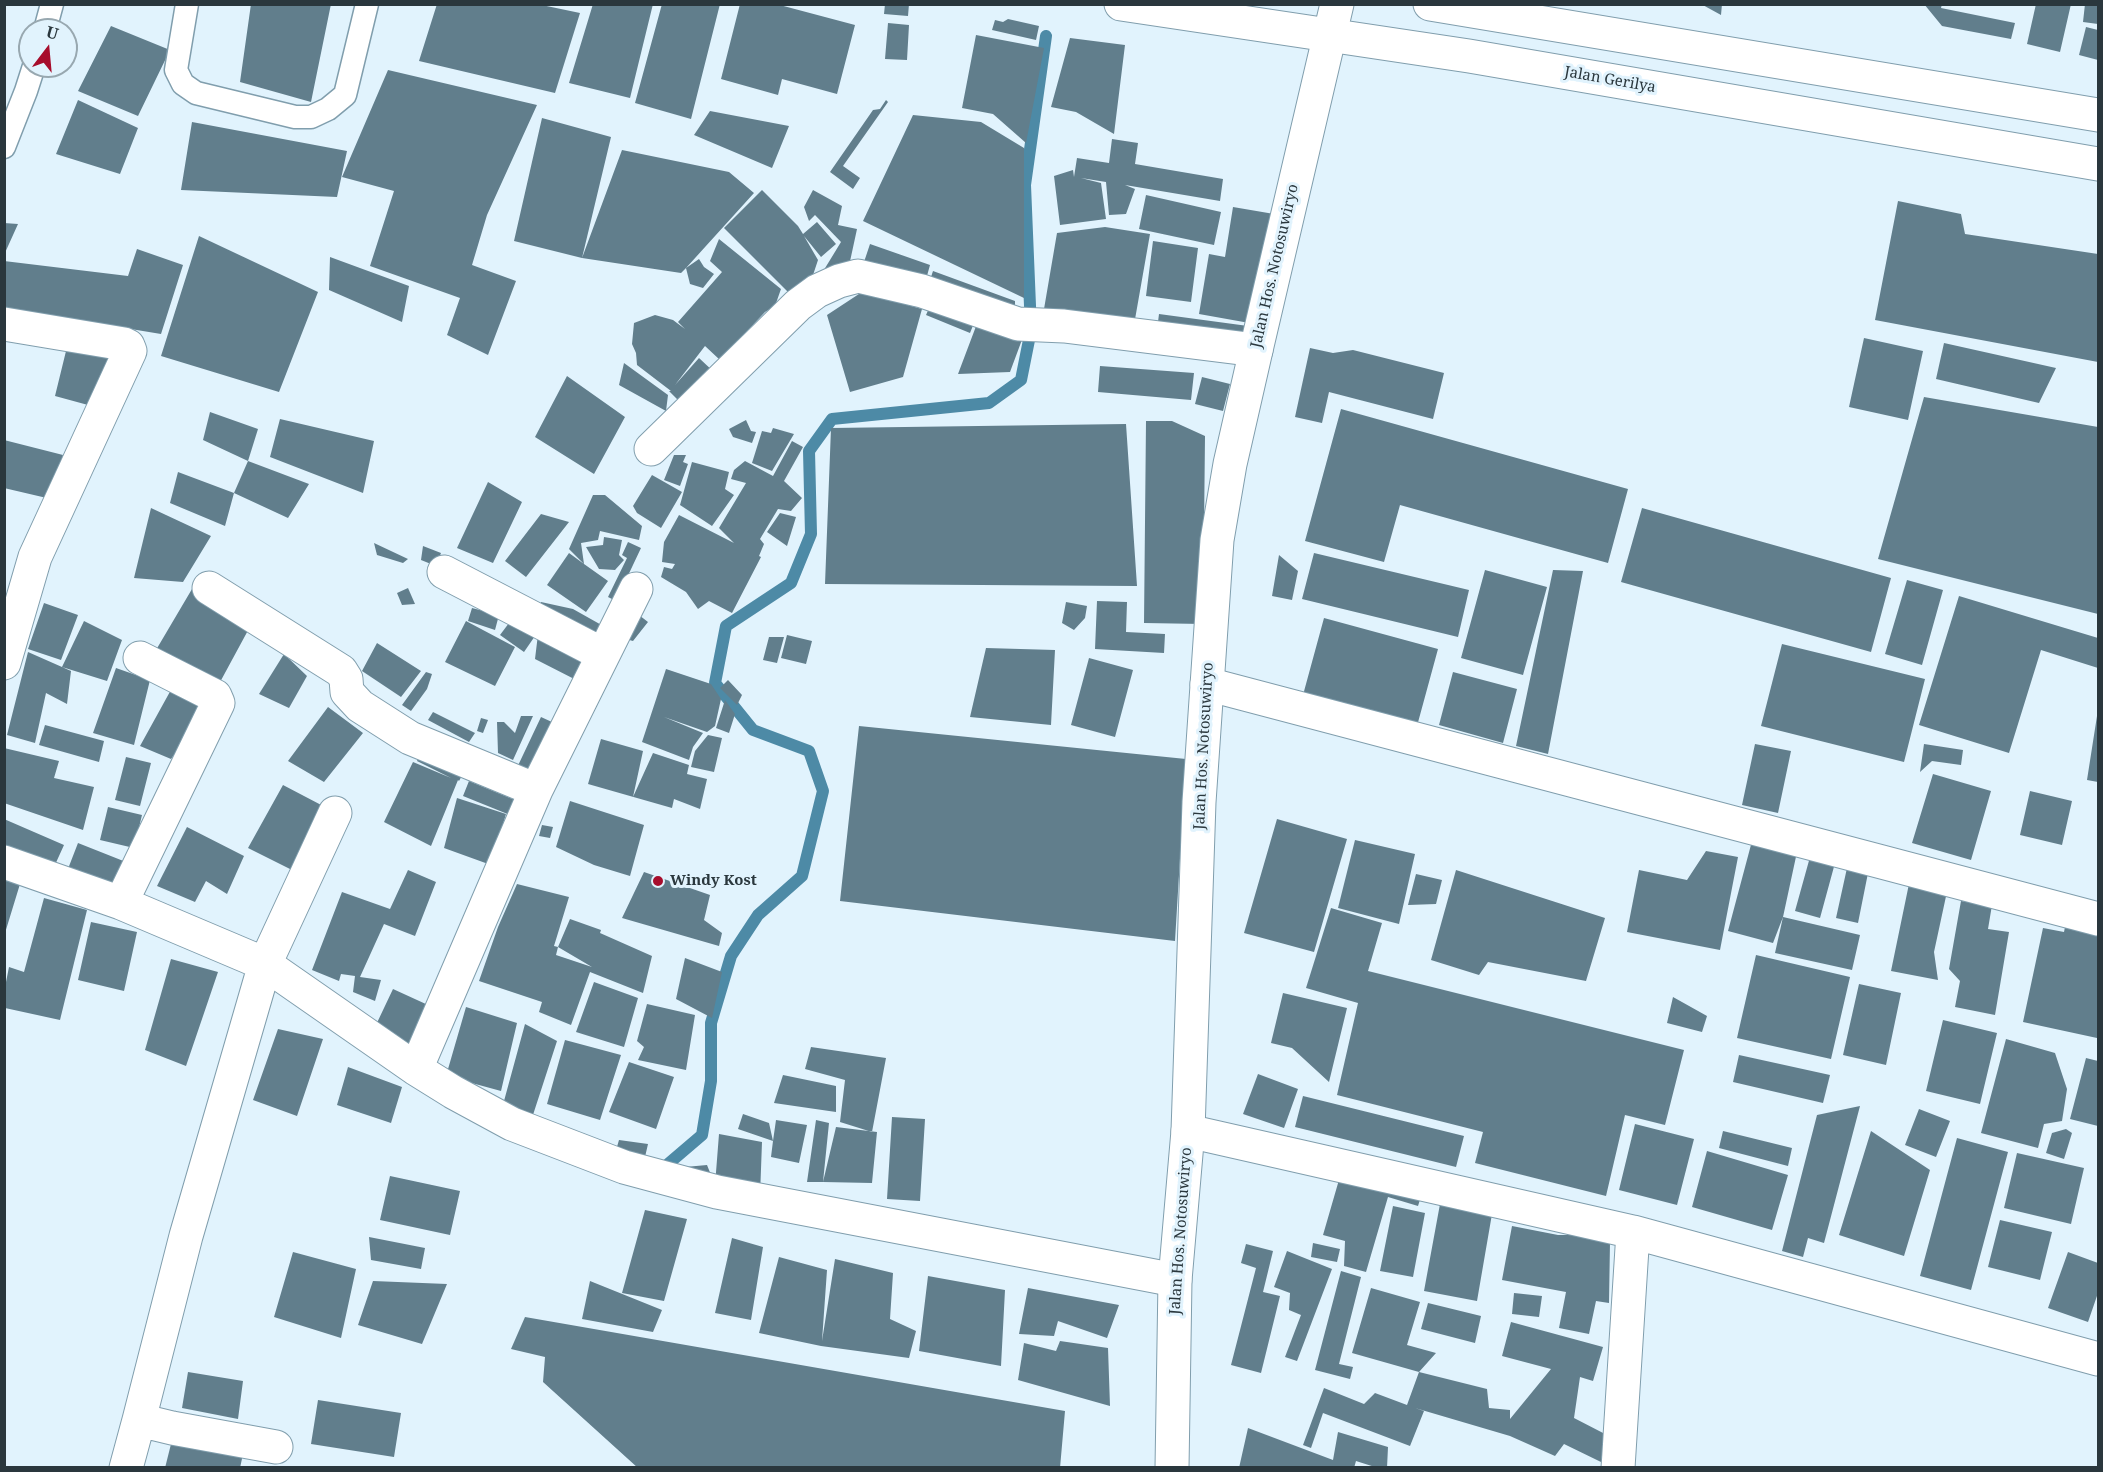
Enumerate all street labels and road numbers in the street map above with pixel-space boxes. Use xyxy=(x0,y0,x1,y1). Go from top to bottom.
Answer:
street label: Jalan Gerilya xyxy=(1563,63,1657,97)
street label: Jalan Hos. Notosuwiryo xyxy=(1247,182,1303,350)
street label: Jalan Hos. Notosuwiryo xyxy=(1191,662,1217,830)
street label: Jalan Hos. Notosuwiryo xyxy=(1166,1147,1196,1315)

